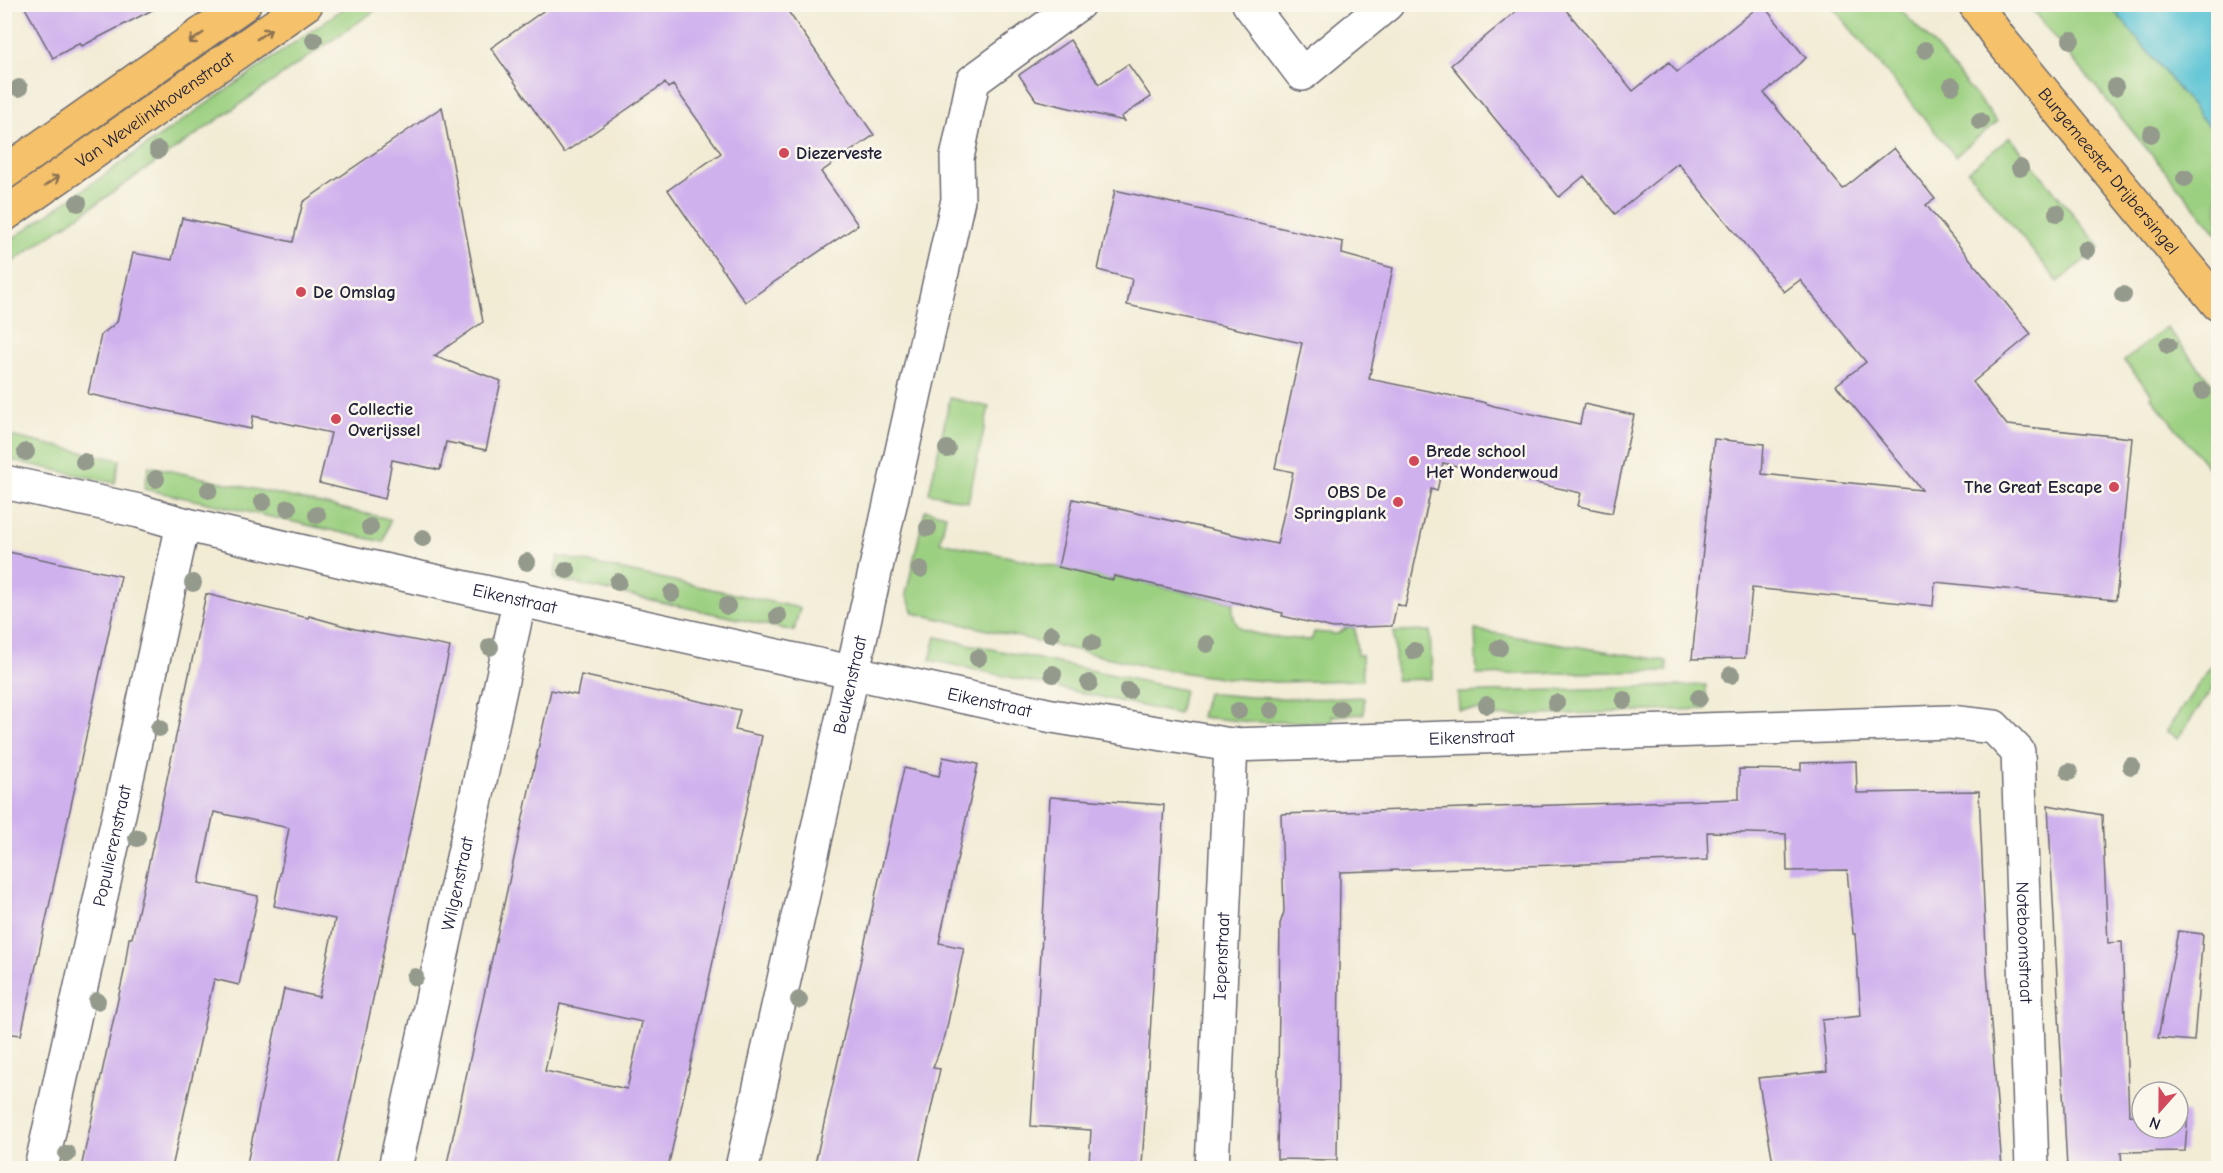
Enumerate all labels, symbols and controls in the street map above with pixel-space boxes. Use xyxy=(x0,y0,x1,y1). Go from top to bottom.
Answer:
one-way arrow xyxy=(256,28,272,40)
one-way arrow xyxy=(189,32,205,44)
street label: Van Wevelinkhovenstraat xyxy=(72,47,239,173)
street label: Burgemeester Drijbersingel xyxy=(2033,84,2183,259)
place label: Diezerveste xyxy=(796,143,882,164)
marker: Diezerveste xyxy=(777,146,791,160)
one-way arrow xyxy=(44,175,60,187)
place label: De Omslag xyxy=(313,282,396,303)
marker: De Omslag xyxy=(294,285,308,299)
place label: Collectie Overijssel xyxy=(348,399,420,441)
marker: Collectie Overijssel xyxy=(329,412,343,426)
place label: Brede school Het Wonderwoud xyxy=(1426,441,1558,483)
marker: Brede school Het Wonderwoud xyxy=(1407,454,1421,468)
place label: The Great Escape xyxy=(1964,477,2102,498)
marker: The Great Escape xyxy=(2107,480,2121,494)
place label: OBS De Springplank xyxy=(1294,482,1386,524)
marker: OBS De Springplank xyxy=(1391,495,1405,509)
street label: Eikenstraat xyxy=(471,580,559,619)
street label: Beukenstraat xyxy=(829,633,872,736)
street label: Eikenstraat xyxy=(945,683,1034,722)
street label: Eikenstraat xyxy=(1429,726,1516,750)
street label: Populierenstraat xyxy=(89,782,136,909)
street label: Wilgenstraat xyxy=(437,834,478,933)
street label: Noteboomstraat xyxy=(2011,881,2036,1004)
street label: Iepenstraat xyxy=(1210,911,1235,1001)
north arrow xyxy=(2130,1080,2190,1140)
text: N xyxy=(2147,1113,2163,1133)

